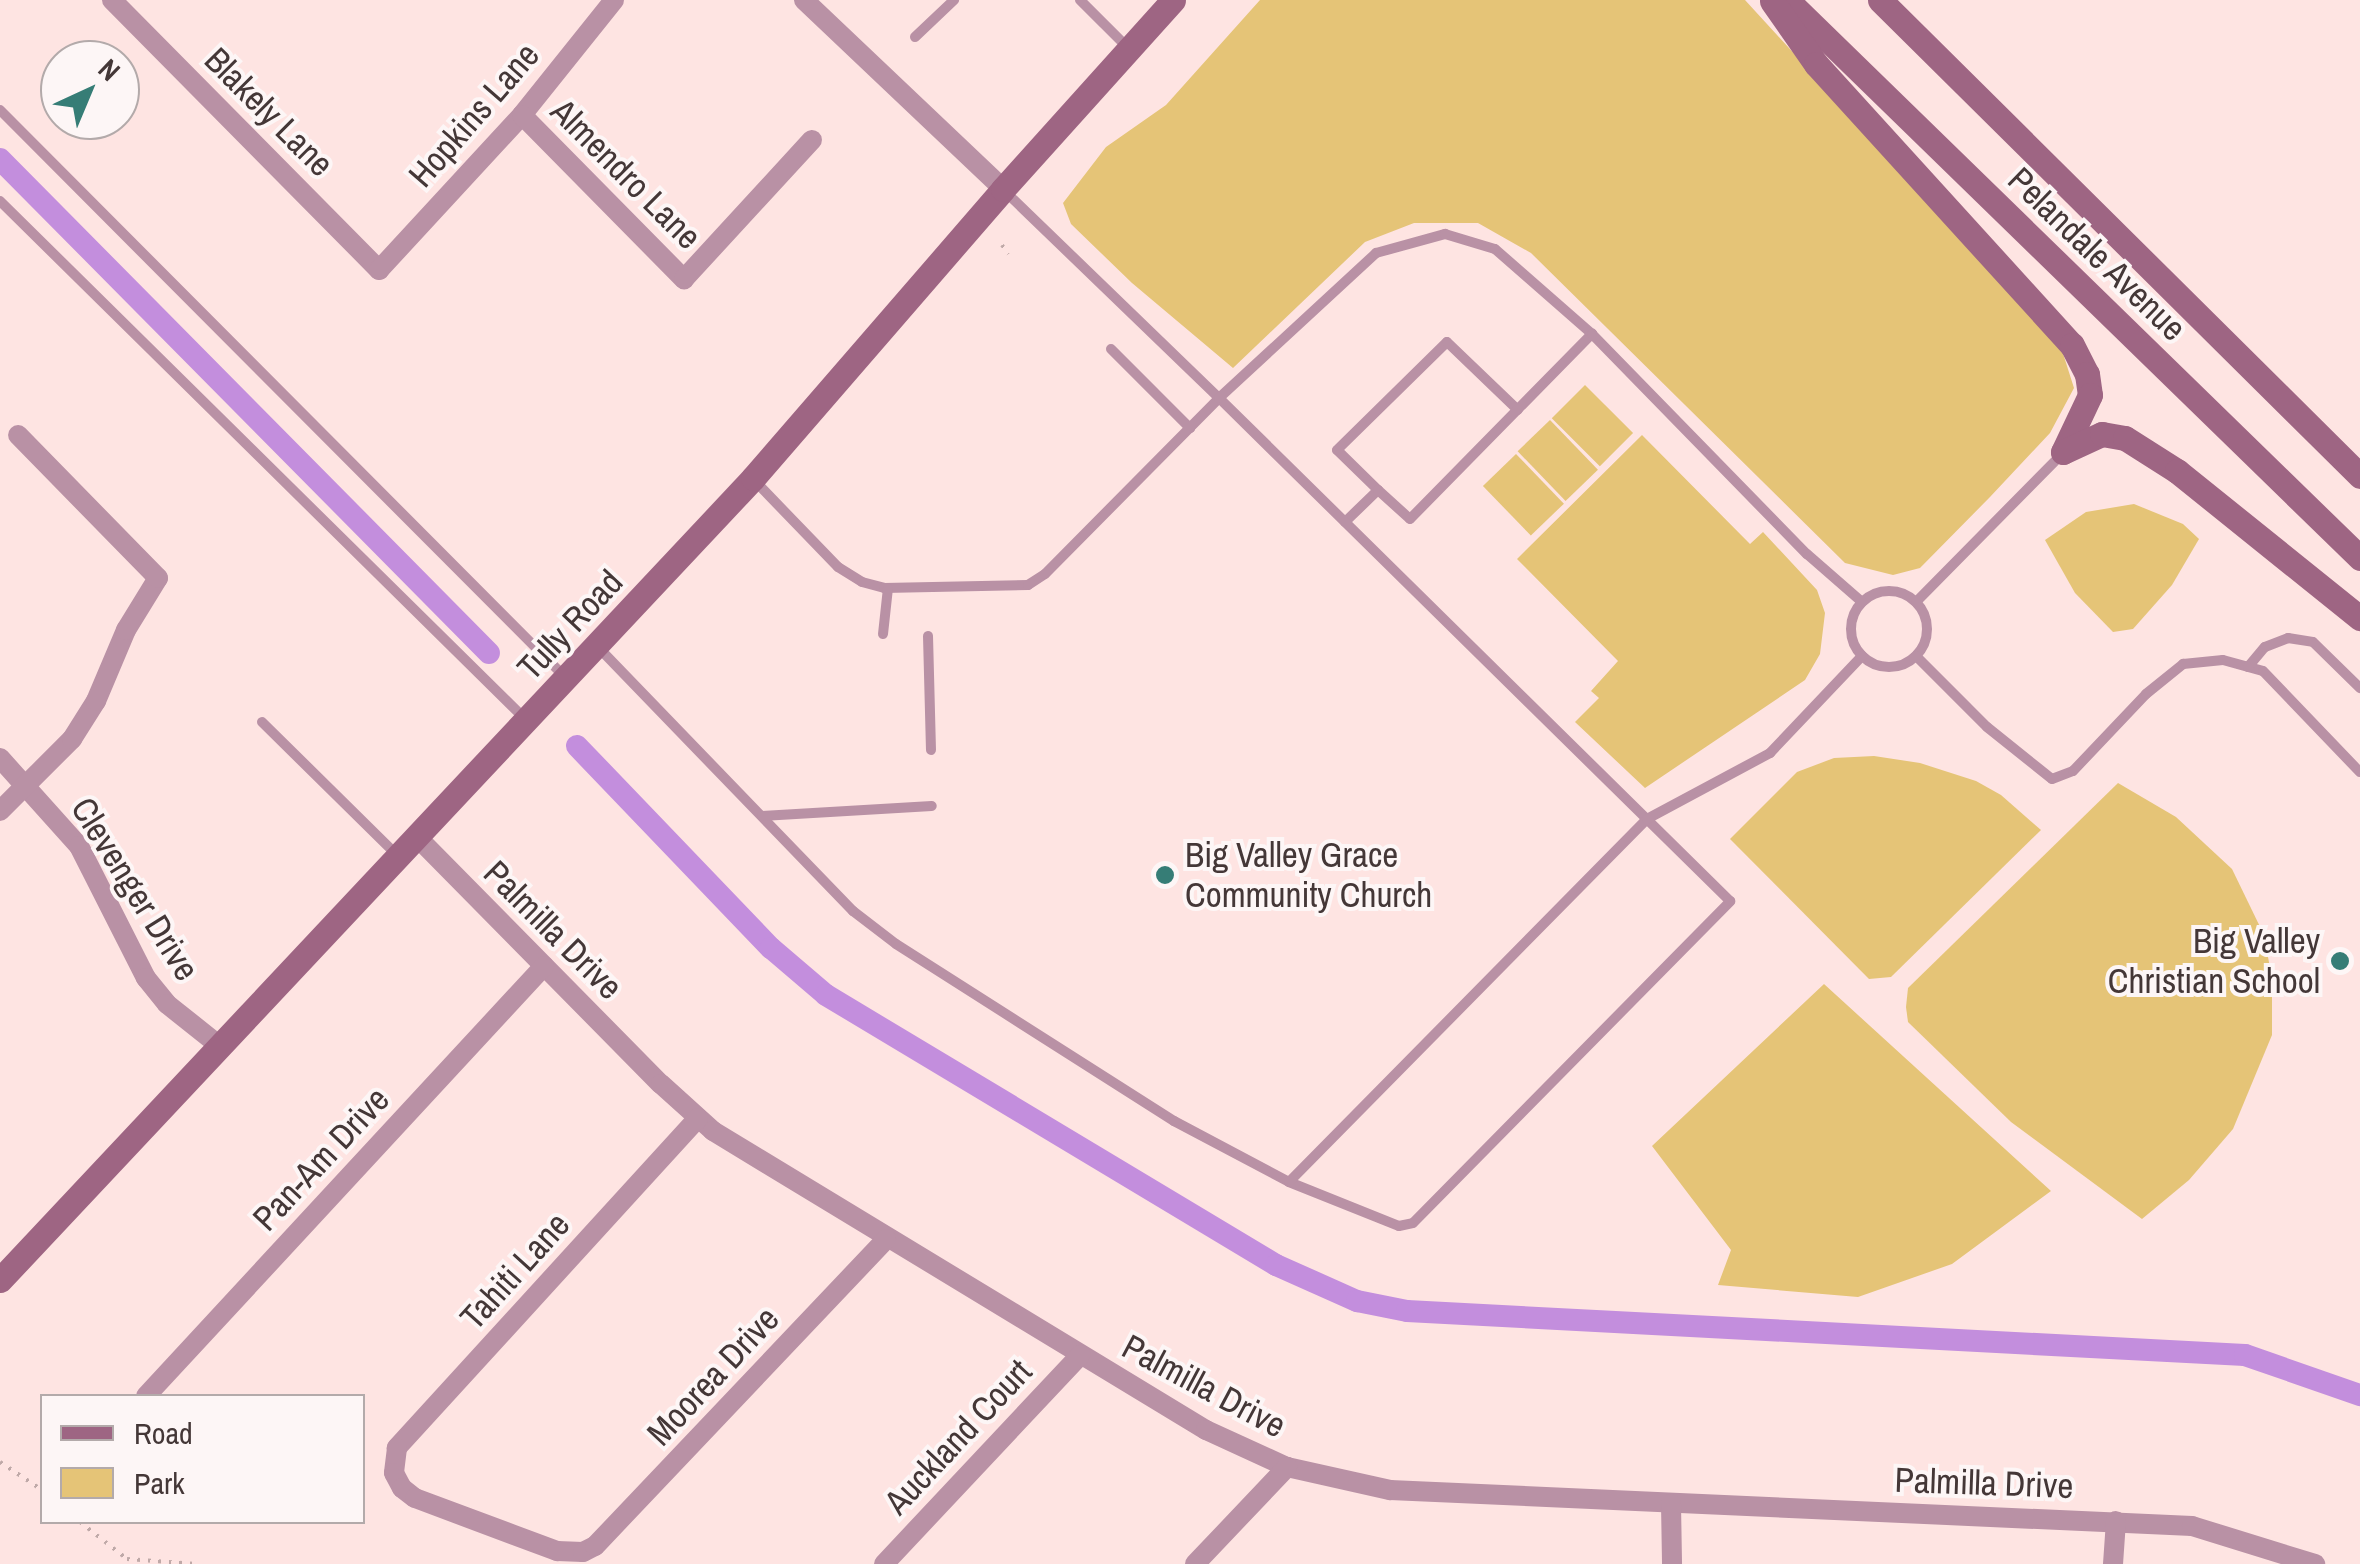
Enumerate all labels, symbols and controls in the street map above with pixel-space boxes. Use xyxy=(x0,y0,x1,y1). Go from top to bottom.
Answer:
street label: Hopkins Lane xyxy=(400,34,548,196)
street label: Blakely Lane xyxy=(196,39,342,185)
north arrow xyxy=(40,40,140,140)
text: N xyxy=(90,50,129,89)
street label: Almendro Lane xyxy=(542,90,710,258)
street label: Pelandale Avenue xyxy=(1999,158,2195,350)
street label: Tully Road xyxy=(509,561,631,689)
street label: Clevenger Drive xyxy=(62,790,208,988)
place label: Big Valley Grace Community Church xyxy=(1185,834,1432,916)
street label: Palmilla Drive xyxy=(475,852,631,1008)
marker: Big Valley Grace Community Church xyxy=(1154,864,1176,886)
place label: Big Valley Christian School xyxy=(2108,920,2320,1002)
marker: Big Valley Christian School xyxy=(2329,950,2351,972)
street label: Pan-Am Drive xyxy=(244,1079,398,1239)
street label: Tahiti Lane xyxy=(452,1204,578,1338)
street label: Moorea Drive xyxy=(638,1298,788,1454)
street label: Palmilla Drive xyxy=(1115,1326,1293,1446)
street label: Auckland Court xyxy=(876,1351,1040,1523)
legend xyxy=(40,1394,365,1524)
text: Road xyxy=(134,1413,193,1453)
street label: Palmilla Drive xyxy=(1894,1459,2074,1507)
text: Park xyxy=(134,1463,185,1503)

